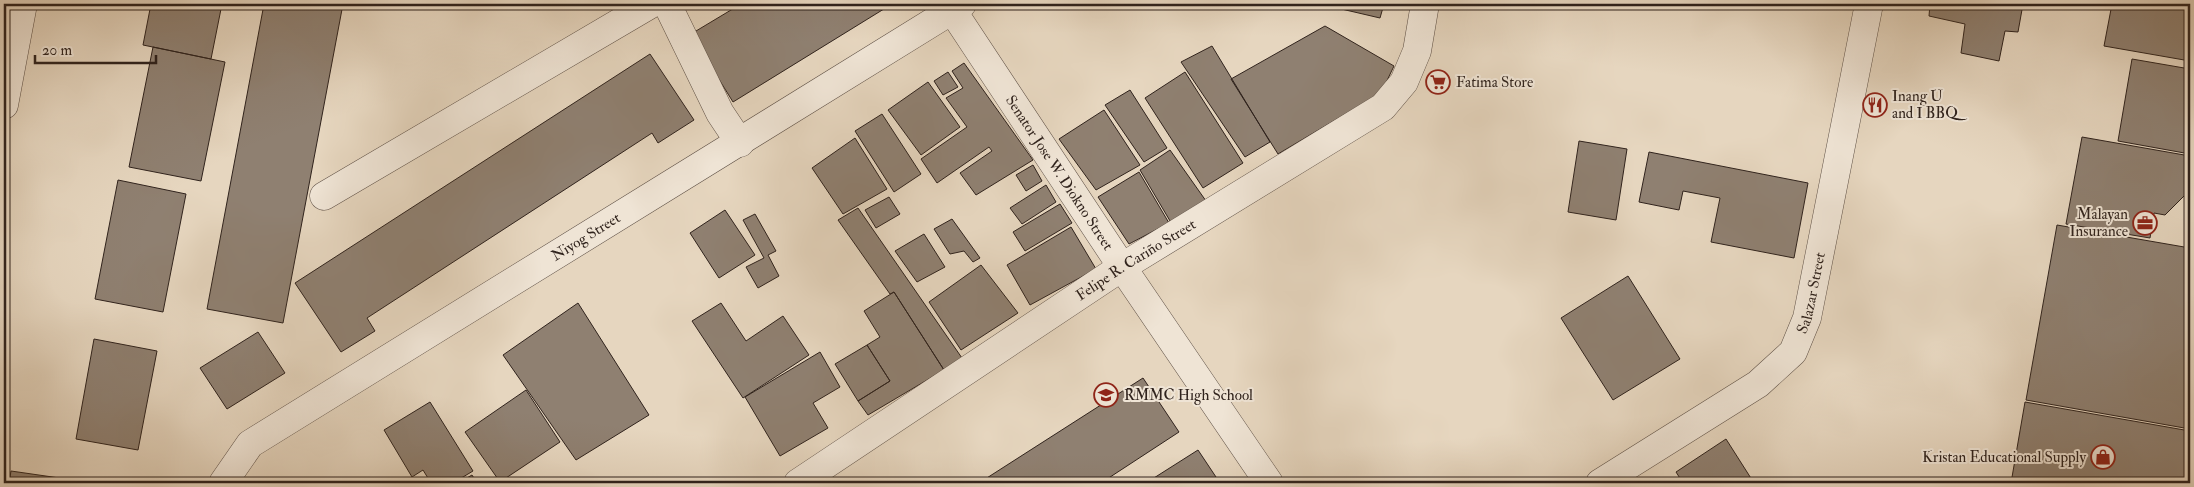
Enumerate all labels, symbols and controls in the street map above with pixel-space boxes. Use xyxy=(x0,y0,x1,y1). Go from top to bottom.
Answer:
scale bar xyxy=(35,32,156,64)
text: 20 m xyxy=(42,41,72,60)
supermarket icon: Fatima Store xyxy=(1425,69,1451,95)
place label: Fatima Store xyxy=(1456,73,1533,92)
place label: Inang U and I BBQ xyxy=(1892,87,1967,123)
street label: Senator Jose W. Diokno Street xyxy=(1001,91,1118,254)
restaurant icon: Inang U and I BBQ xyxy=(1862,92,1888,118)
place label: Malayan Insurance xyxy=(2070,205,2128,241)
street label: Niyog Street xyxy=(548,208,624,265)
office icon: Malayan Insurance xyxy=(2132,210,2158,236)
street label: Felipe R. Cariño Street xyxy=(1072,215,1199,305)
street label: Salazar Street xyxy=(1792,250,1829,337)
school or university icon: RMMC High School xyxy=(1093,382,1119,408)
place label: RMMC High School xyxy=(1124,386,1253,405)
shop icon: Kristan Educational Supply xyxy=(2090,444,2116,470)
place label: Kristan Educational Supply xyxy=(1922,448,2086,468)

